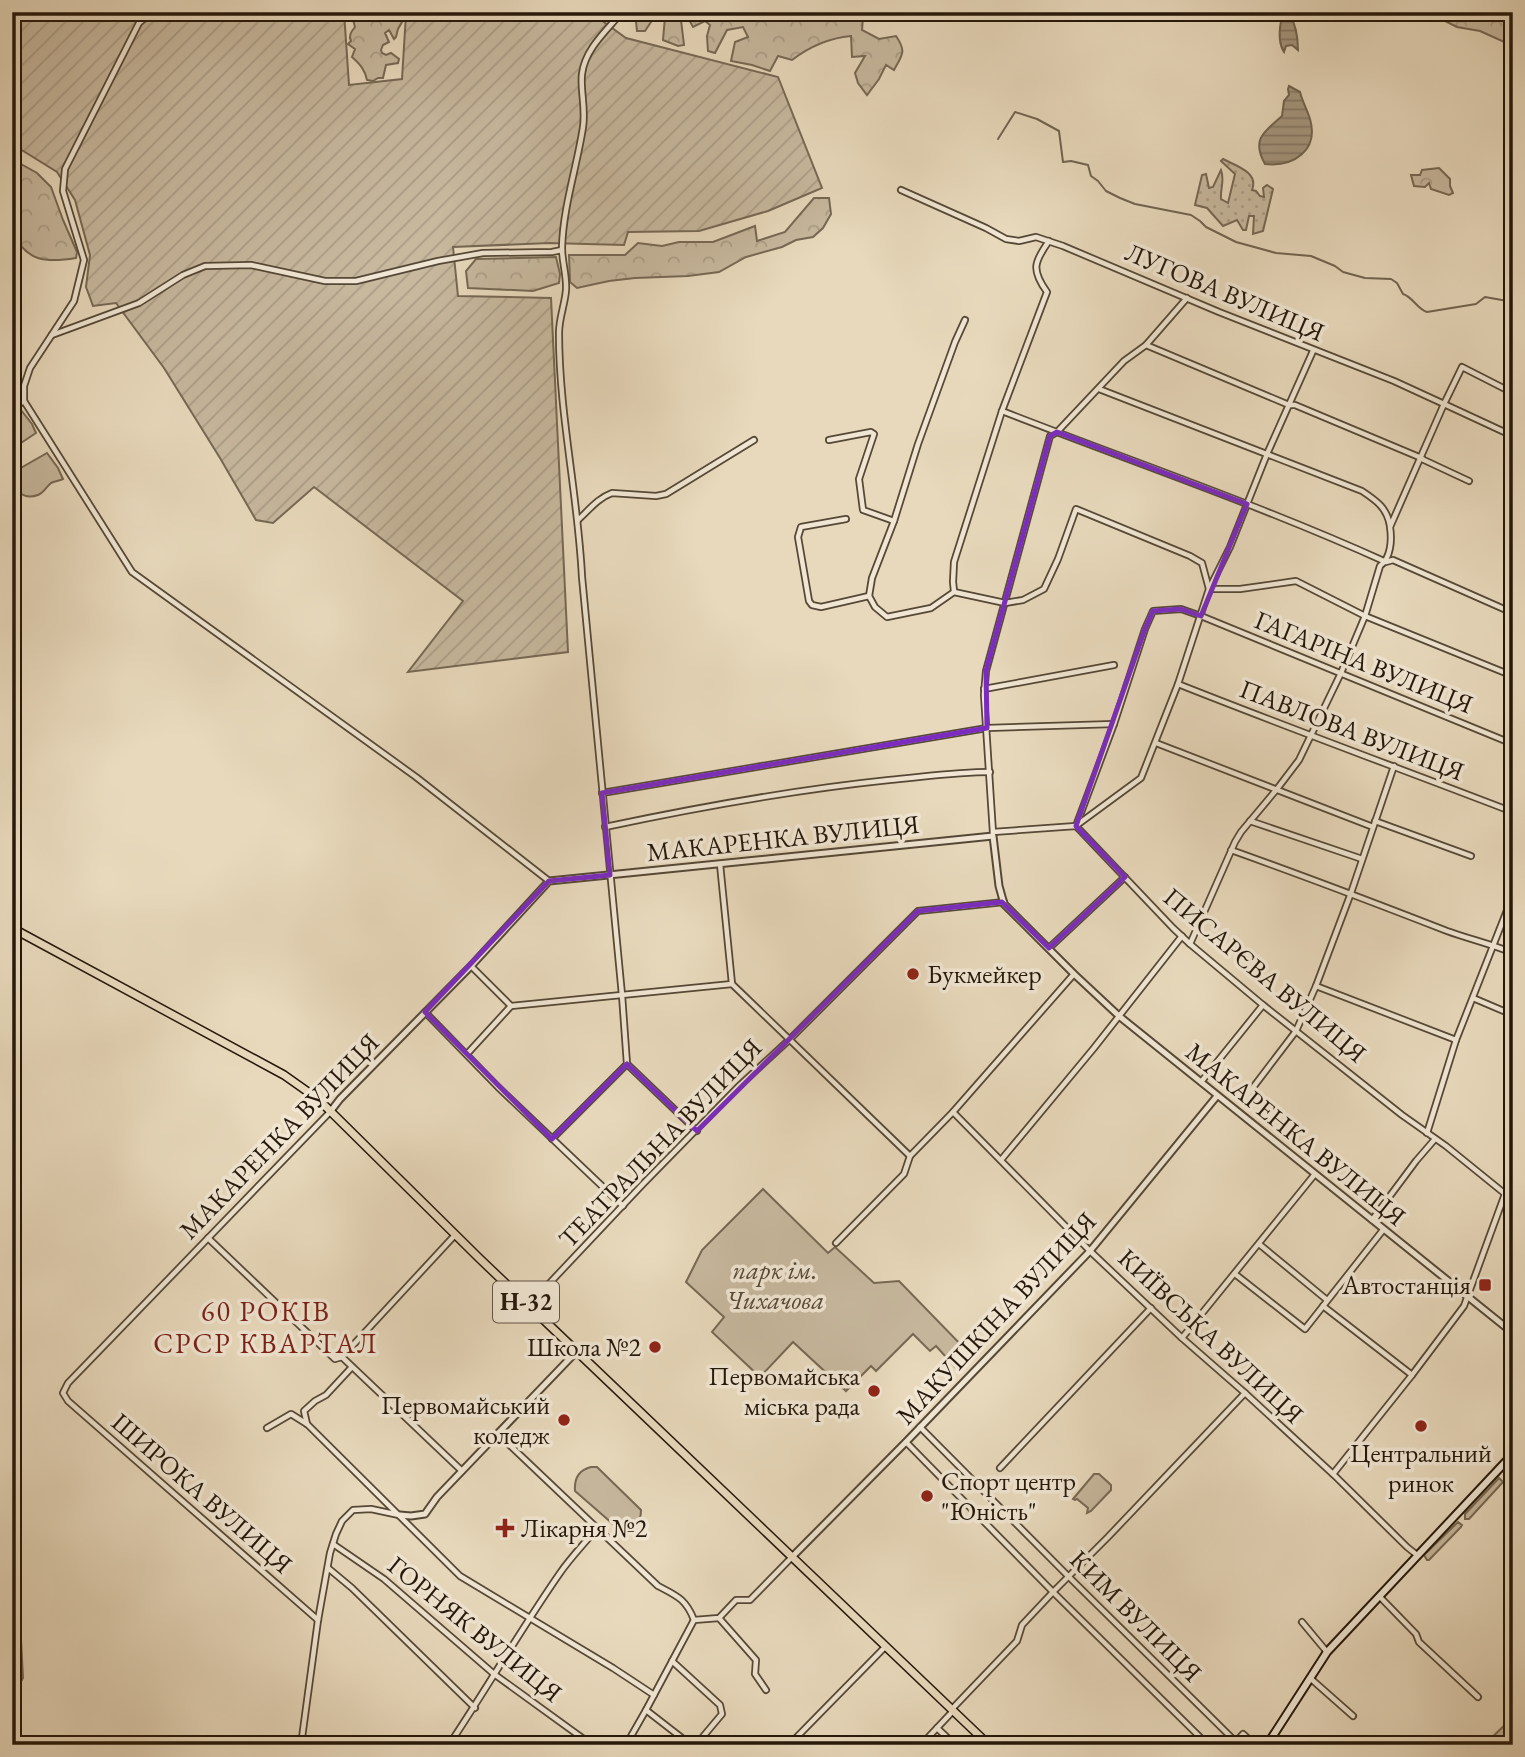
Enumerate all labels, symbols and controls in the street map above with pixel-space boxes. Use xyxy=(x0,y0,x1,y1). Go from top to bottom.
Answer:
street label: ЛУГОВА ВУЛИЦЯ xyxy=(1120,235,1330,349)
street label: ГАГАРІНА ВУЛИЦЯ xyxy=(1250,603,1478,721)
street label: ПАВЛОВА ВУЛИЦЯ xyxy=(1235,672,1469,788)
street label: МАКАРЕНКА ВУЛИЦЯ xyxy=(645,807,921,869)
street label: ПИСАРЄВА ВУЛИЦЯ xyxy=(1156,880,1374,1070)
place label: Букмейкер xyxy=(927,957,1042,991)
marker: Букмейкер xyxy=(905,966,921,982)
street label: МАКАРЕНКА ВУЛИЦЯ xyxy=(172,1026,386,1246)
street label: ТЕАТРАЛЬНА ВУЛИЦЯ xyxy=(551,1031,769,1255)
street label: МАКАРЕНКА ВУЛИЦЯ xyxy=(1179,1035,1413,1233)
street label: МАКУШКІНА ВУЛИЦЯ xyxy=(888,1204,1104,1432)
street label: КИЇВСЬКА ВУЛИЦЯ xyxy=(1111,1241,1311,1431)
park label: парк ім. Чихачова xyxy=(726,1253,824,1317)
place label: Автостанція xyxy=(1341,1268,1471,1302)
marker: Автостанція xyxy=(1477,1277,1493,1293)
road number: Н-32 xyxy=(493,1282,559,1322)
district label: 60 РОКІВ СРСР КВАРТАЛ xyxy=(153,1293,379,1361)
place label: Школа №2 xyxy=(527,1330,642,1364)
marker: Школа №2 xyxy=(647,1339,663,1355)
place label: Первомайська міська рада xyxy=(708,1359,861,1423)
marker: Первомайська міська рада xyxy=(866,1383,882,1399)
place label: Первомайський коледж xyxy=(381,1388,550,1452)
street label: ШИРОКА ВУЛИЦЯ xyxy=(104,1405,300,1581)
marker: Первомайський коледж xyxy=(556,1412,572,1428)
marker: Центральний ринок xyxy=(1413,1418,1429,1434)
place label: Центральний ринок xyxy=(1350,1436,1492,1500)
place label: Спорт центр "Юність" xyxy=(941,1464,1076,1528)
marker: Спорт центр "Юність" xyxy=(919,1488,935,1504)
place label: Лікарня №2 xyxy=(521,1511,648,1545)
marker: Лікарня №2 xyxy=(495,1518,515,1538)
street label: КИМ ВУЛИЦЯ xyxy=(1063,1543,1209,1689)
street label: ГОРНЯК ВУЛИЦЯ xyxy=(381,1548,569,1710)

